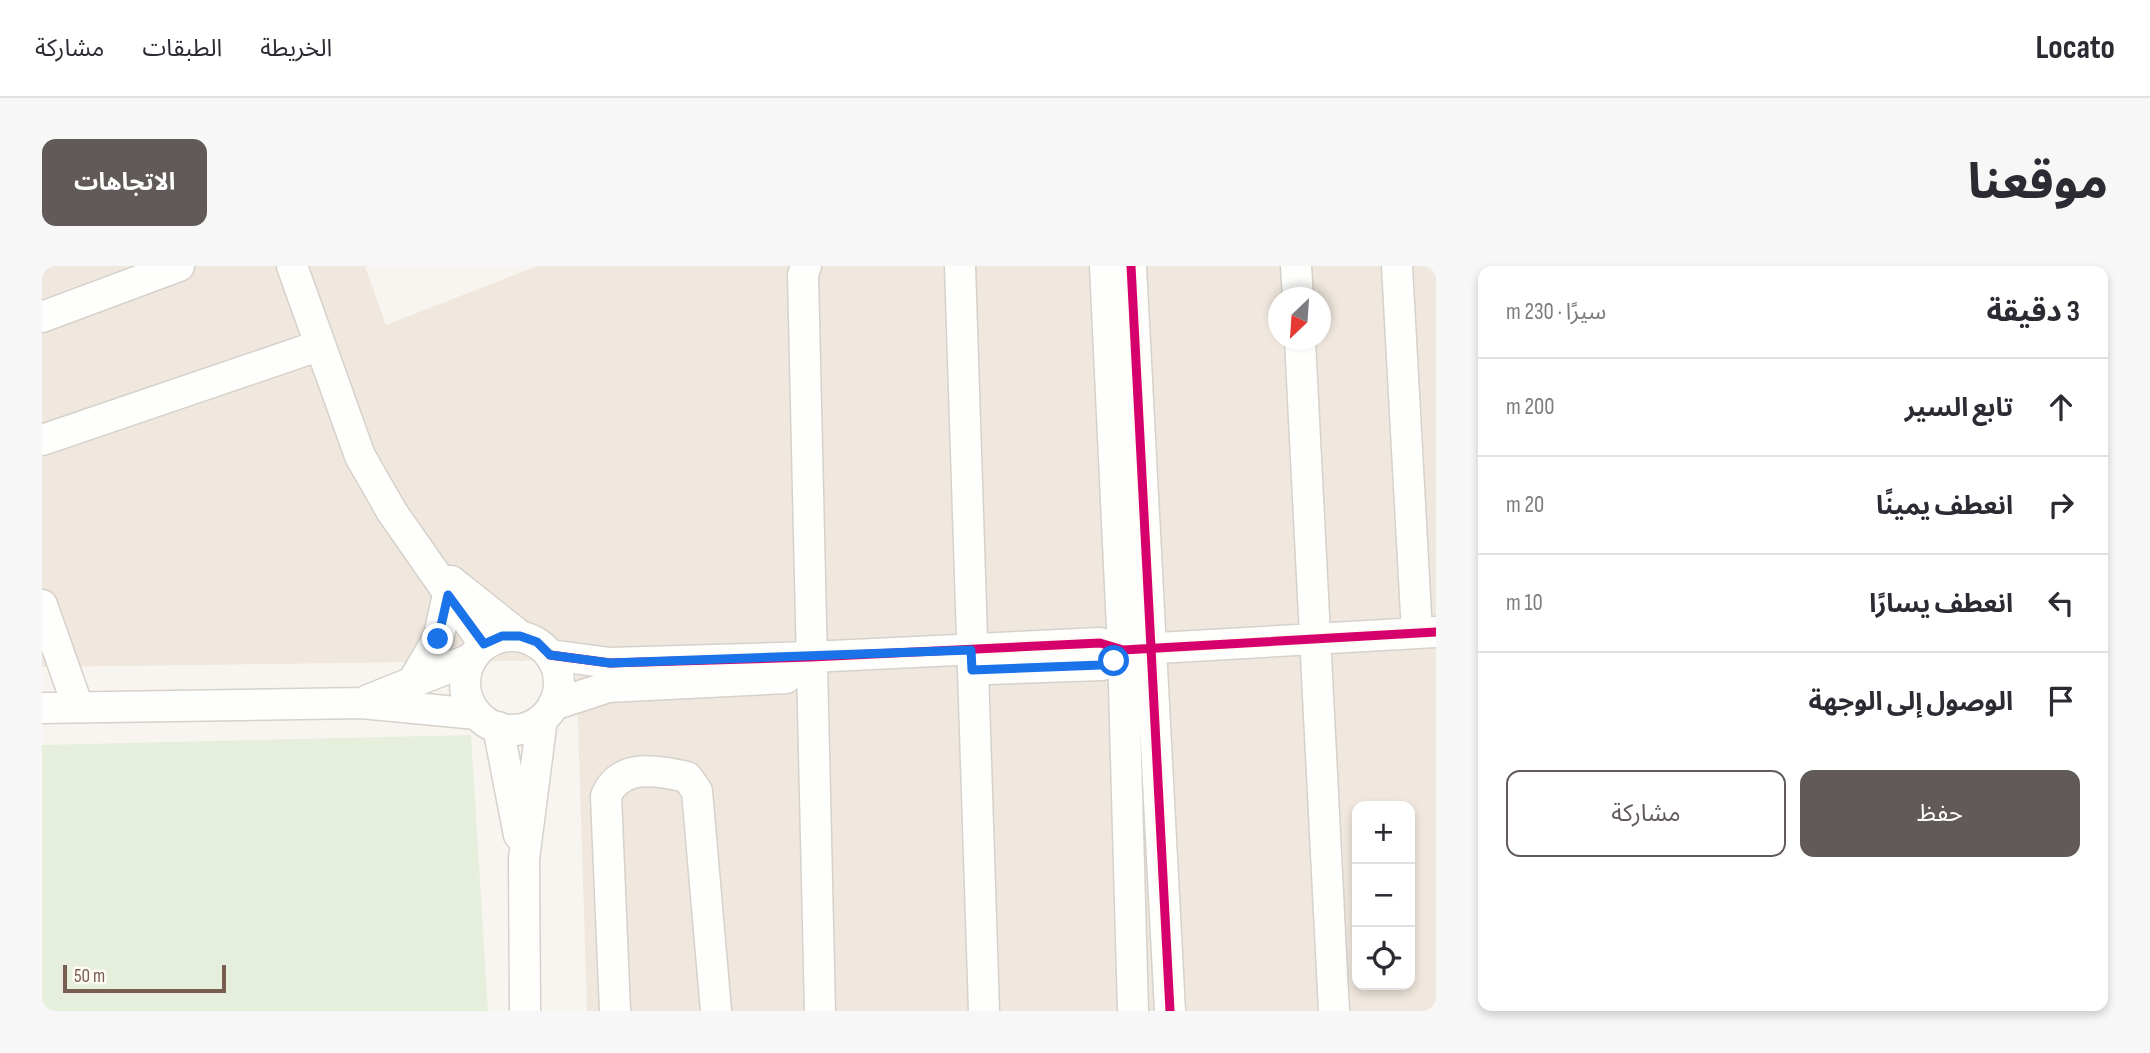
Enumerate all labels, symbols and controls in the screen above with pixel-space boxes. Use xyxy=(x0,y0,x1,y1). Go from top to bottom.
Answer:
text: Locato xyxy=(2036,28,2115,68)
text: مشاركة xyxy=(35,34,104,63)
text: الطبقات xyxy=(142,34,222,63)
text: الخريطة xyxy=(260,34,332,63)
button: الاتجاهات xyxy=(42,139,207,226)
text: موقعنا xyxy=(1968,154,2108,213)
north arrow xyxy=(1268,287,1331,350)
text: 3 دقيقة xyxy=(1986,294,2080,330)
text: سيرًا · 230 m xyxy=(1506,298,1606,326)
icon: ahead xyxy=(2042,388,2080,426)
text: 200 m xyxy=(1506,393,1554,421)
text: تابع السير xyxy=(1905,393,2013,424)
icon: right xyxy=(2042,486,2080,524)
text: 20 m xyxy=(1506,491,1544,519)
text: انعطف يمينًا xyxy=(1876,491,2013,522)
icon: left xyxy=(2042,584,2080,622)
text: 10 m xyxy=(1506,589,1543,617)
text: انعطف يسارًا xyxy=(1869,589,2013,620)
route end xyxy=(422,623,453,654)
route start xyxy=(1098,645,1129,676)
icon: arrive xyxy=(2042,682,2080,720)
text: الوصول إلى الوجهة xyxy=(1809,687,2013,718)
button: مشاركة xyxy=(1506,770,1786,857)
button: حفظ xyxy=(1800,770,2080,857)
map controls xyxy=(1352,801,1415,990)
button: + xyxy=(1352,801,1415,864)
button: − xyxy=(1352,864,1415,927)
button: locate xyxy=(1352,927,1415,990)
scale bar xyxy=(63,962,226,994)
text: 50 m xyxy=(74,965,105,988)

